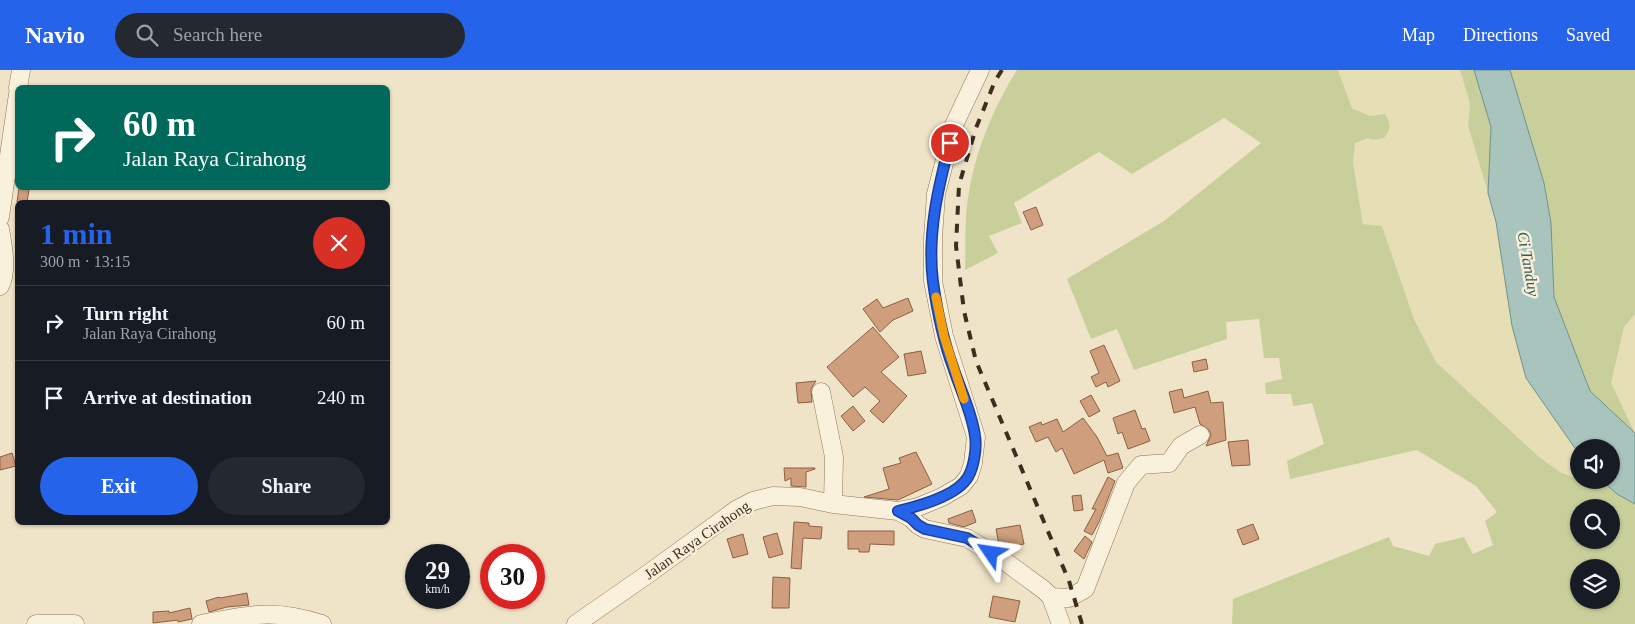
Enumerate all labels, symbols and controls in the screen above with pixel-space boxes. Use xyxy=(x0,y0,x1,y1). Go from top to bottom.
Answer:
search box xyxy=(115,13,465,58)
icon: search xyxy=(133,21,161,49)
text: Navio xyxy=(25,22,85,48)
text: Search here xyxy=(173,24,262,45)
text: Map xyxy=(1402,25,1435,45)
text: Directions xyxy=(1463,25,1538,45)
text: Saved xyxy=(1566,25,1610,45)
icon: right xyxy=(40,105,105,170)
text: 60 m xyxy=(123,105,196,144)
pin xyxy=(929,122,971,164)
icon: arrive xyxy=(936,129,964,157)
text: Jalan Raya Cirahong xyxy=(123,146,306,171)
text: 1 min xyxy=(40,217,113,250)
button: close xyxy=(313,217,365,269)
water label: Ci Tanduy xyxy=(1513,230,1543,299)
text: 300 m · 13:15 xyxy=(40,253,130,270)
text: Turn right xyxy=(83,303,168,324)
icon: right xyxy=(40,309,68,337)
text: 60 m xyxy=(326,312,365,333)
text: Jalan Raya Cirahong xyxy=(83,325,216,342)
icon: arrive xyxy=(40,384,68,412)
text: Arrive at destination xyxy=(83,387,252,408)
text: 240 m xyxy=(317,387,365,408)
map controls xyxy=(1570,439,1620,609)
button: sound xyxy=(1570,439,1620,489)
button: Exit xyxy=(40,457,198,515)
button: Share xyxy=(208,457,365,515)
street label: Jalan Raya Cirahong xyxy=(641,497,753,582)
button: search xyxy=(1570,499,1620,549)
position arrow xyxy=(964,526,1016,578)
speed limit sign: 30 xyxy=(480,544,545,609)
text: 29 xyxy=(425,557,450,584)
button: layers xyxy=(1570,559,1620,609)
text: km/h xyxy=(425,582,450,596)

